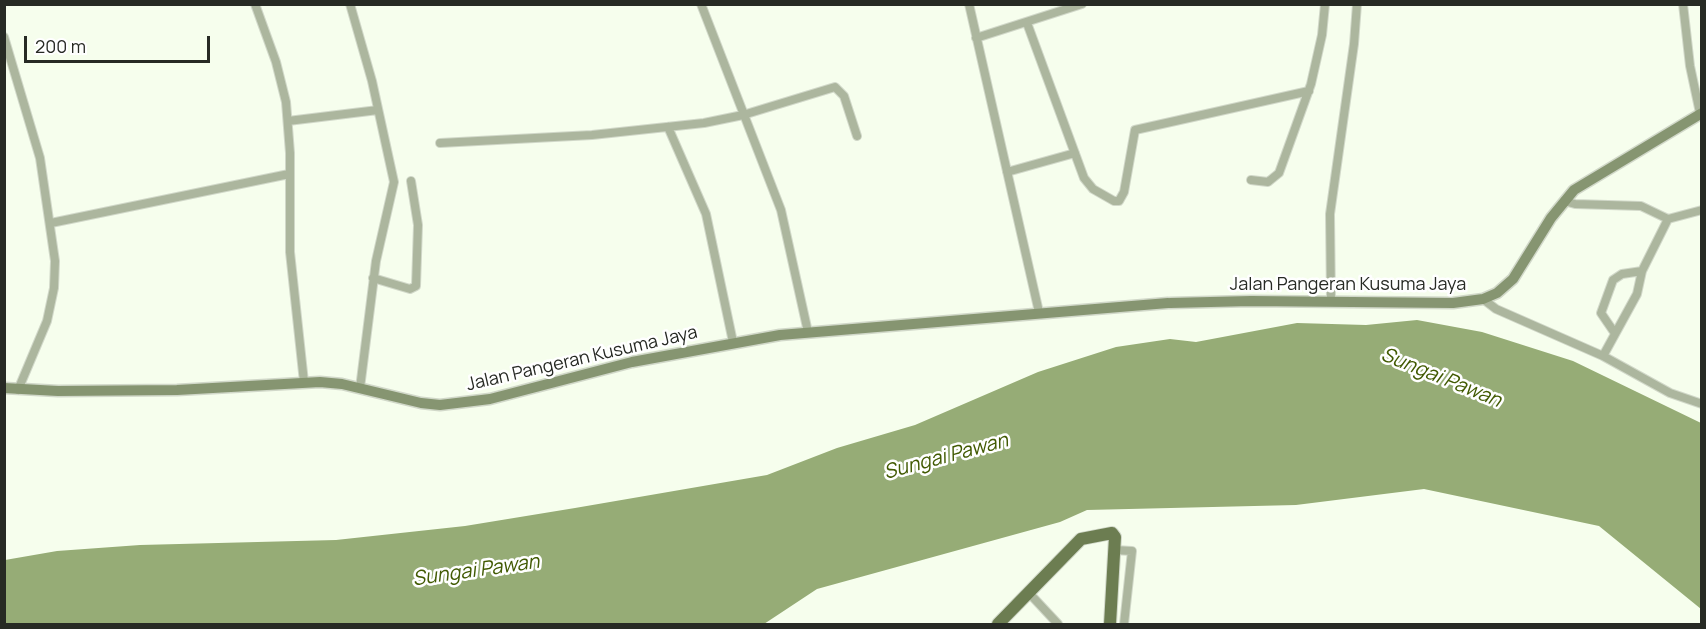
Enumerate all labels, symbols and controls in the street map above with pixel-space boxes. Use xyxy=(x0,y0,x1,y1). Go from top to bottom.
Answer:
scale bar xyxy=(27,24,213,62)
text: 200 m xyxy=(35,34,86,58)
street label: Jalan Pangeran Kusuma Jaya xyxy=(1230,274,1466,296)
street label: Jalan Pangeran Kusuma Jaya xyxy=(464,322,700,396)
water label: Sungai Pawan xyxy=(1377,343,1505,413)
water label: Sungai Pawan xyxy=(881,429,1011,485)
water label: Sungai Pawan xyxy=(411,550,541,592)

